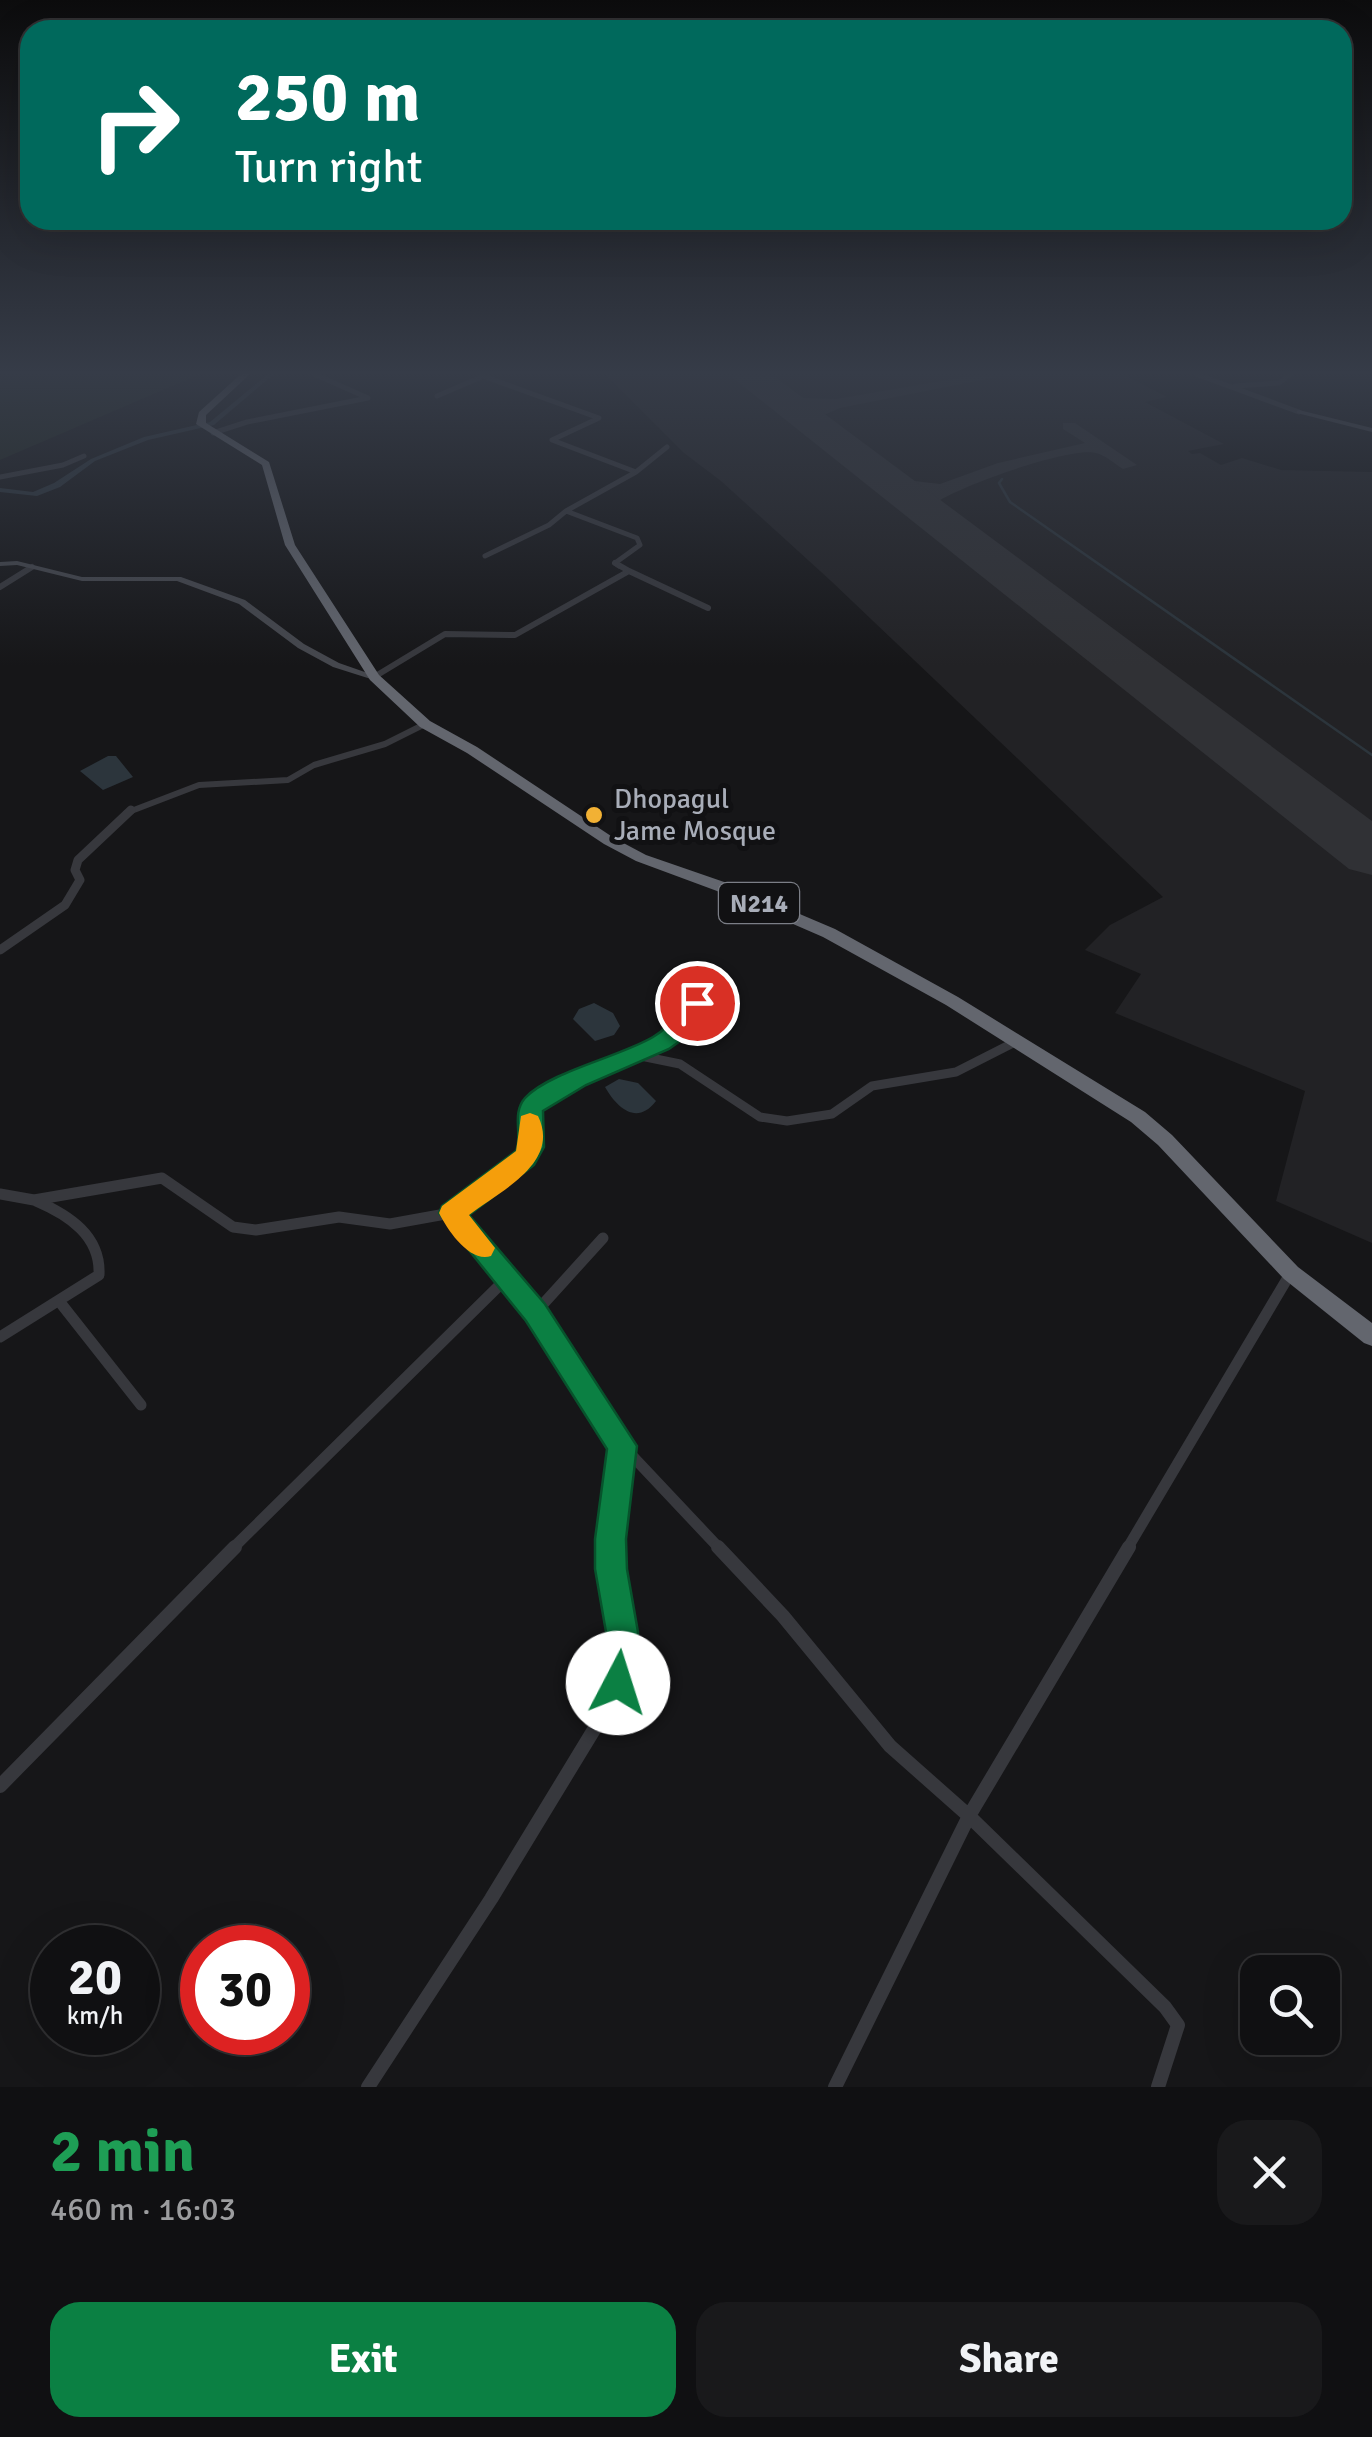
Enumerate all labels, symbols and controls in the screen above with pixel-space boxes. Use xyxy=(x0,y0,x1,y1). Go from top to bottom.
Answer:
text: 250 m xyxy=(235,54,420,140)
icon: right xyxy=(70,60,200,190)
text: Turn right xyxy=(235,140,423,195)
place label: Dhopagul Jame Mosque xyxy=(614,782,776,848)
marker: Dhopagul Jame Mosque xyxy=(583,804,605,826)
road number: N214 xyxy=(719,883,799,923)
pin xyxy=(655,961,740,1046)
icon: arrive xyxy=(670,976,725,1031)
position arrow xyxy=(566,1631,670,1735)
speed limit sign: 30 xyxy=(180,1925,310,2055)
text: 20 xyxy=(68,1947,122,2009)
map controls xyxy=(1240,1955,1340,2055)
button: search xyxy=(1240,1955,1340,2055)
text: km/h xyxy=(67,2000,123,2031)
text: 2 min xyxy=(50,2115,195,2189)
button: close xyxy=(1217,2120,1322,2225)
text: 460 m · 16:03 xyxy=(50,2190,236,2229)
button: Exit xyxy=(50,2302,676,2417)
button: Share xyxy=(696,2302,1322,2417)

